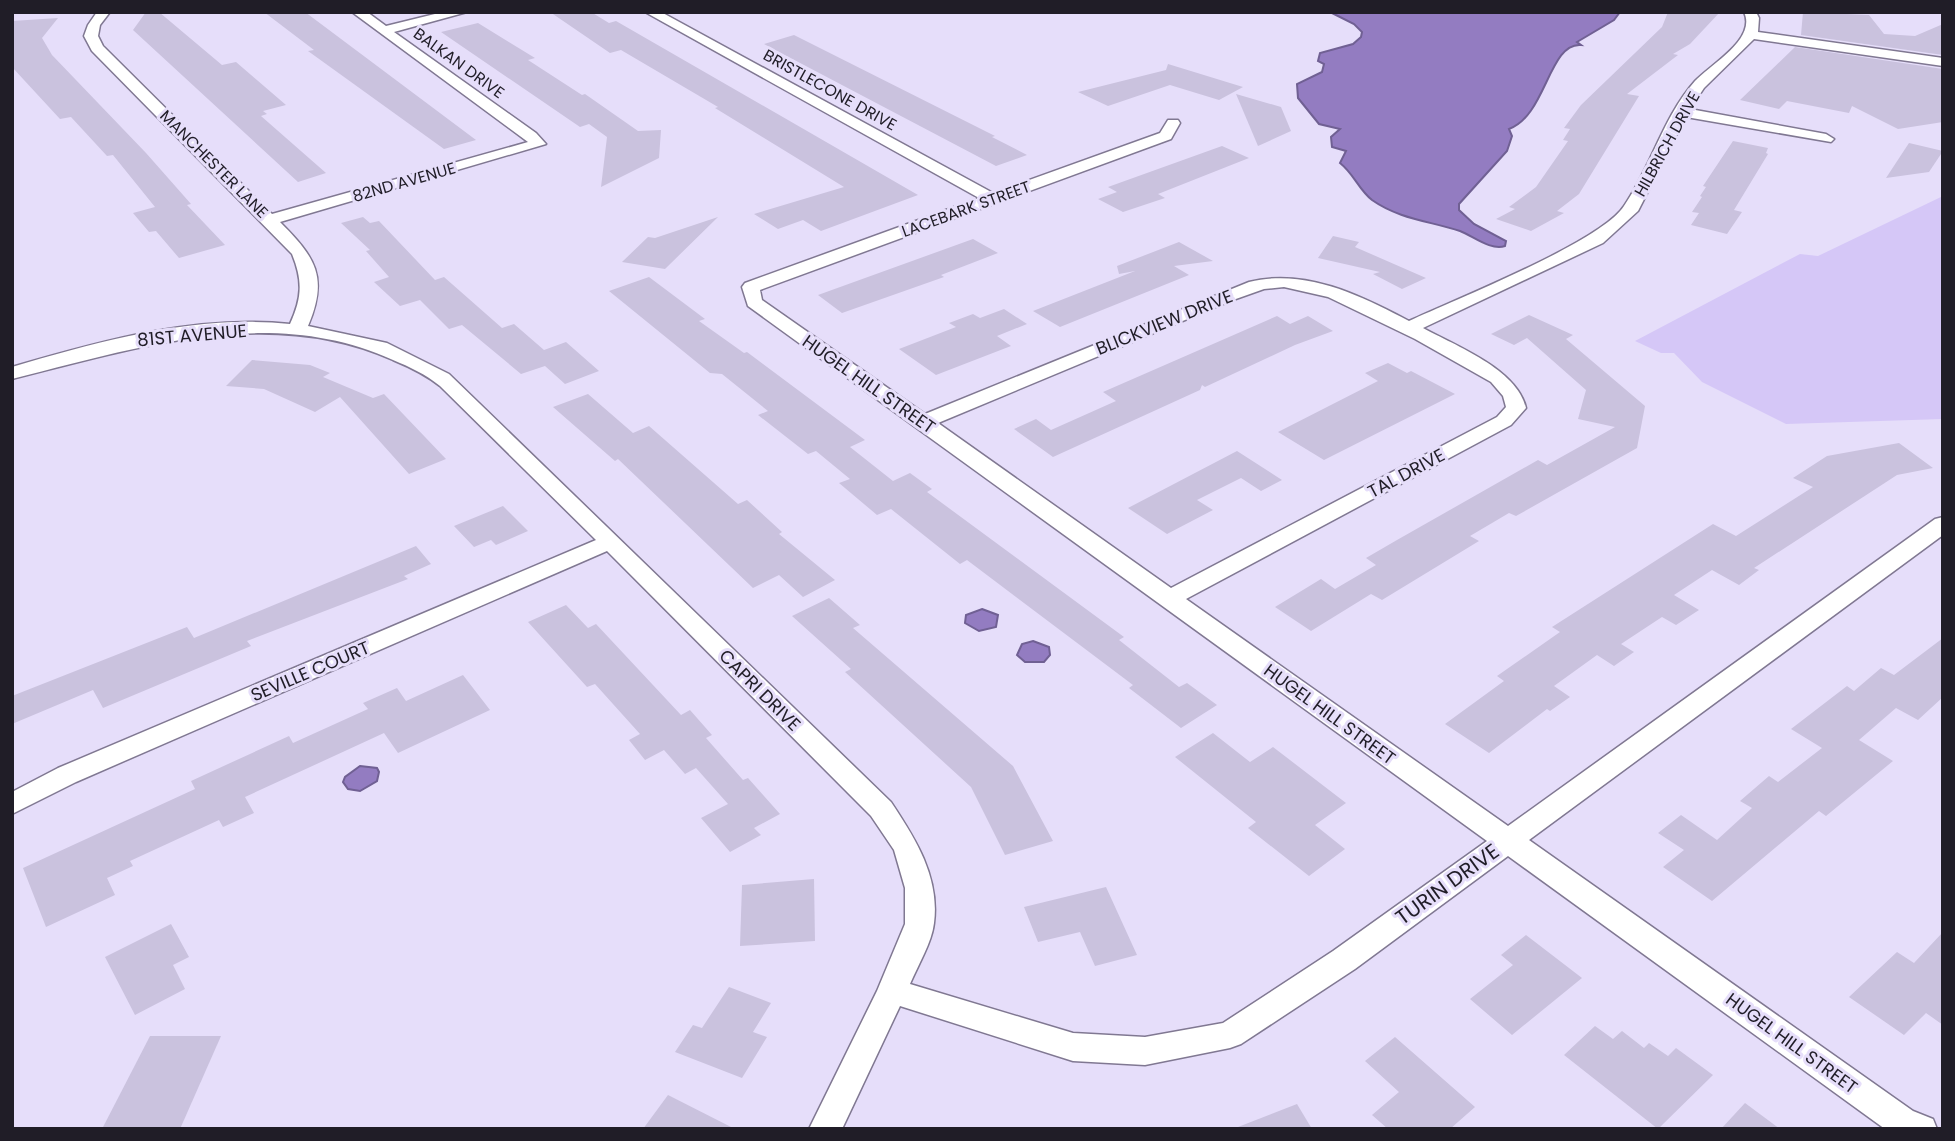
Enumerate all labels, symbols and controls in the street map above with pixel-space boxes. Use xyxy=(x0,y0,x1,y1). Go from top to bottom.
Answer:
street label: BALKAN DRIVE xyxy=(409,22,509,104)
street label: BRISTLECONE DRIVE xyxy=(759,44,901,136)
street label: HILBRICH DRIVE xyxy=(1629,87,1705,201)
street label: MANCHESTER LANE xyxy=(155,105,273,223)
street label: 82ND AVENUE xyxy=(350,156,458,208)
street label: LACEBARK STREET xyxy=(899,175,1034,243)
street label: BLICKVIEW DRIVE xyxy=(1092,283,1236,361)
street label: 81ST AVENUE xyxy=(136,318,248,352)
street label: HUGEL HILL STREET xyxy=(797,329,941,439)
street label: TAL DRIVE xyxy=(1363,442,1449,504)
street label: SEVILLE COURT xyxy=(247,635,374,707)
street label: CAPRI DRIVE xyxy=(714,644,806,736)
street label: HUGEL HILL STREET xyxy=(1259,658,1401,770)
street label: TURIN DRIVE xyxy=(1389,837,1505,931)
street label: HUGEL HILL STREET xyxy=(1721,987,1863,1099)

